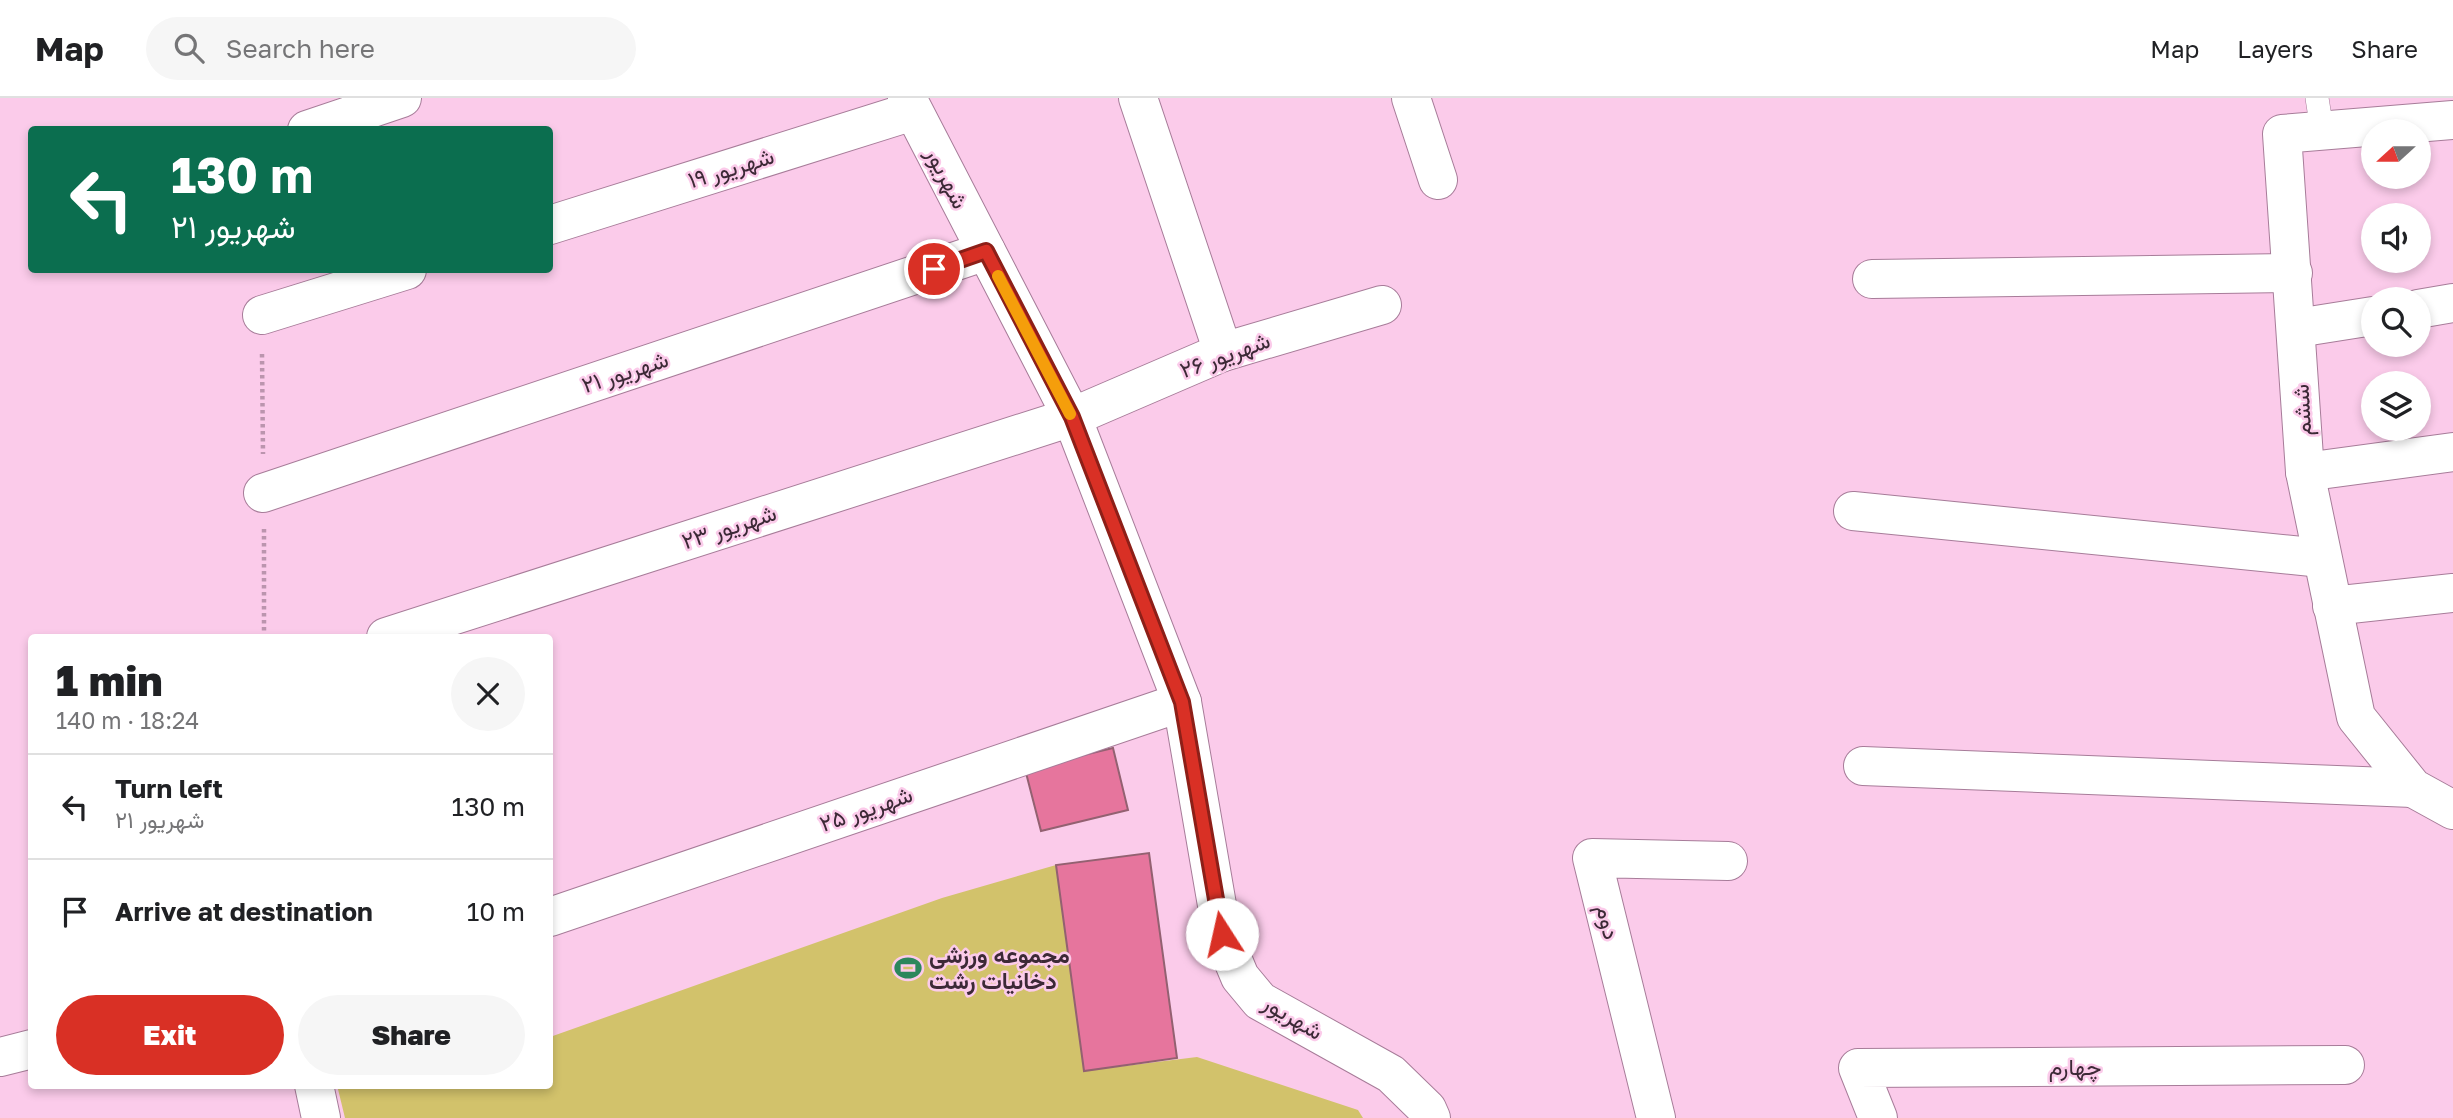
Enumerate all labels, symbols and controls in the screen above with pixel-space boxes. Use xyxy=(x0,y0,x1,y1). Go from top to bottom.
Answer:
search box xyxy=(146,17,636,80)
text: Map xyxy=(35,29,104,68)
icon: search xyxy=(170,29,208,67)
text: Search here xyxy=(226,33,375,64)
text: Map xyxy=(2150,34,2199,63)
text: Layers xyxy=(2237,34,2313,63)
text: Share xyxy=(2351,34,2418,63)
north arrow xyxy=(2361,119,2431,189)
map controls xyxy=(2361,119,2431,441)
street label: شهریور ۱۹ xyxy=(684,141,778,195)
street label: شهریور xyxy=(918,141,975,214)
text: 130 m xyxy=(171,145,313,204)
icon: left xyxy=(56,154,147,245)
button: sound xyxy=(2361,203,2431,273)
text: شهریور ۲۱ xyxy=(171,207,295,245)
pin xyxy=(904,239,964,299)
icon: arrive xyxy=(915,250,953,288)
button: search xyxy=(2361,287,2431,357)
street label: شهریور ۲۶ xyxy=(1176,325,1274,385)
street label: شهریور ۲۱ xyxy=(578,344,672,400)
button: layers xyxy=(2361,371,2431,441)
street label: ششم xyxy=(2286,383,2318,437)
street label: شهریور ۲۳ xyxy=(678,498,780,556)
text: 1 min xyxy=(56,655,163,705)
button: close xyxy=(451,657,525,731)
text: 140 m · 18:24 xyxy=(56,706,199,734)
text: Turn left xyxy=(115,773,223,804)
street label: شهریور ۲۵ xyxy=(816,779,916,839)
icon: left xyxy=(56,788,94,826)
text: 130 m xyxy=(452,791,525,822)
text: شهریور ۲۱ xyxy=(115,805,204,833)
icon: arrive xyxy=(56,893,94,931)
text: Arrive at destination xyxy=(115,896,373,927)
text: 10 m xyxy=(467,896,525,927)
position arrow xyxy=(1185,897,1259,971)
street label: دوم xyxy=(1589,901,1627,943)
place label: مجموعه ورزشی دخانیات رشت xyxy=(929,940,1070,996)
sports icon: مجموعه ورزشی دخانیات رشت xyxy=(893,953,923,983)
street label: شهریور xyxy=(1257,987,1329,1047)
button: Exit xyxy=(56,995,284,1075)
button: Share xyxy=(298,995,525,1075)
street label: چهارم xyxy=(2049,1052,2101,1083)

